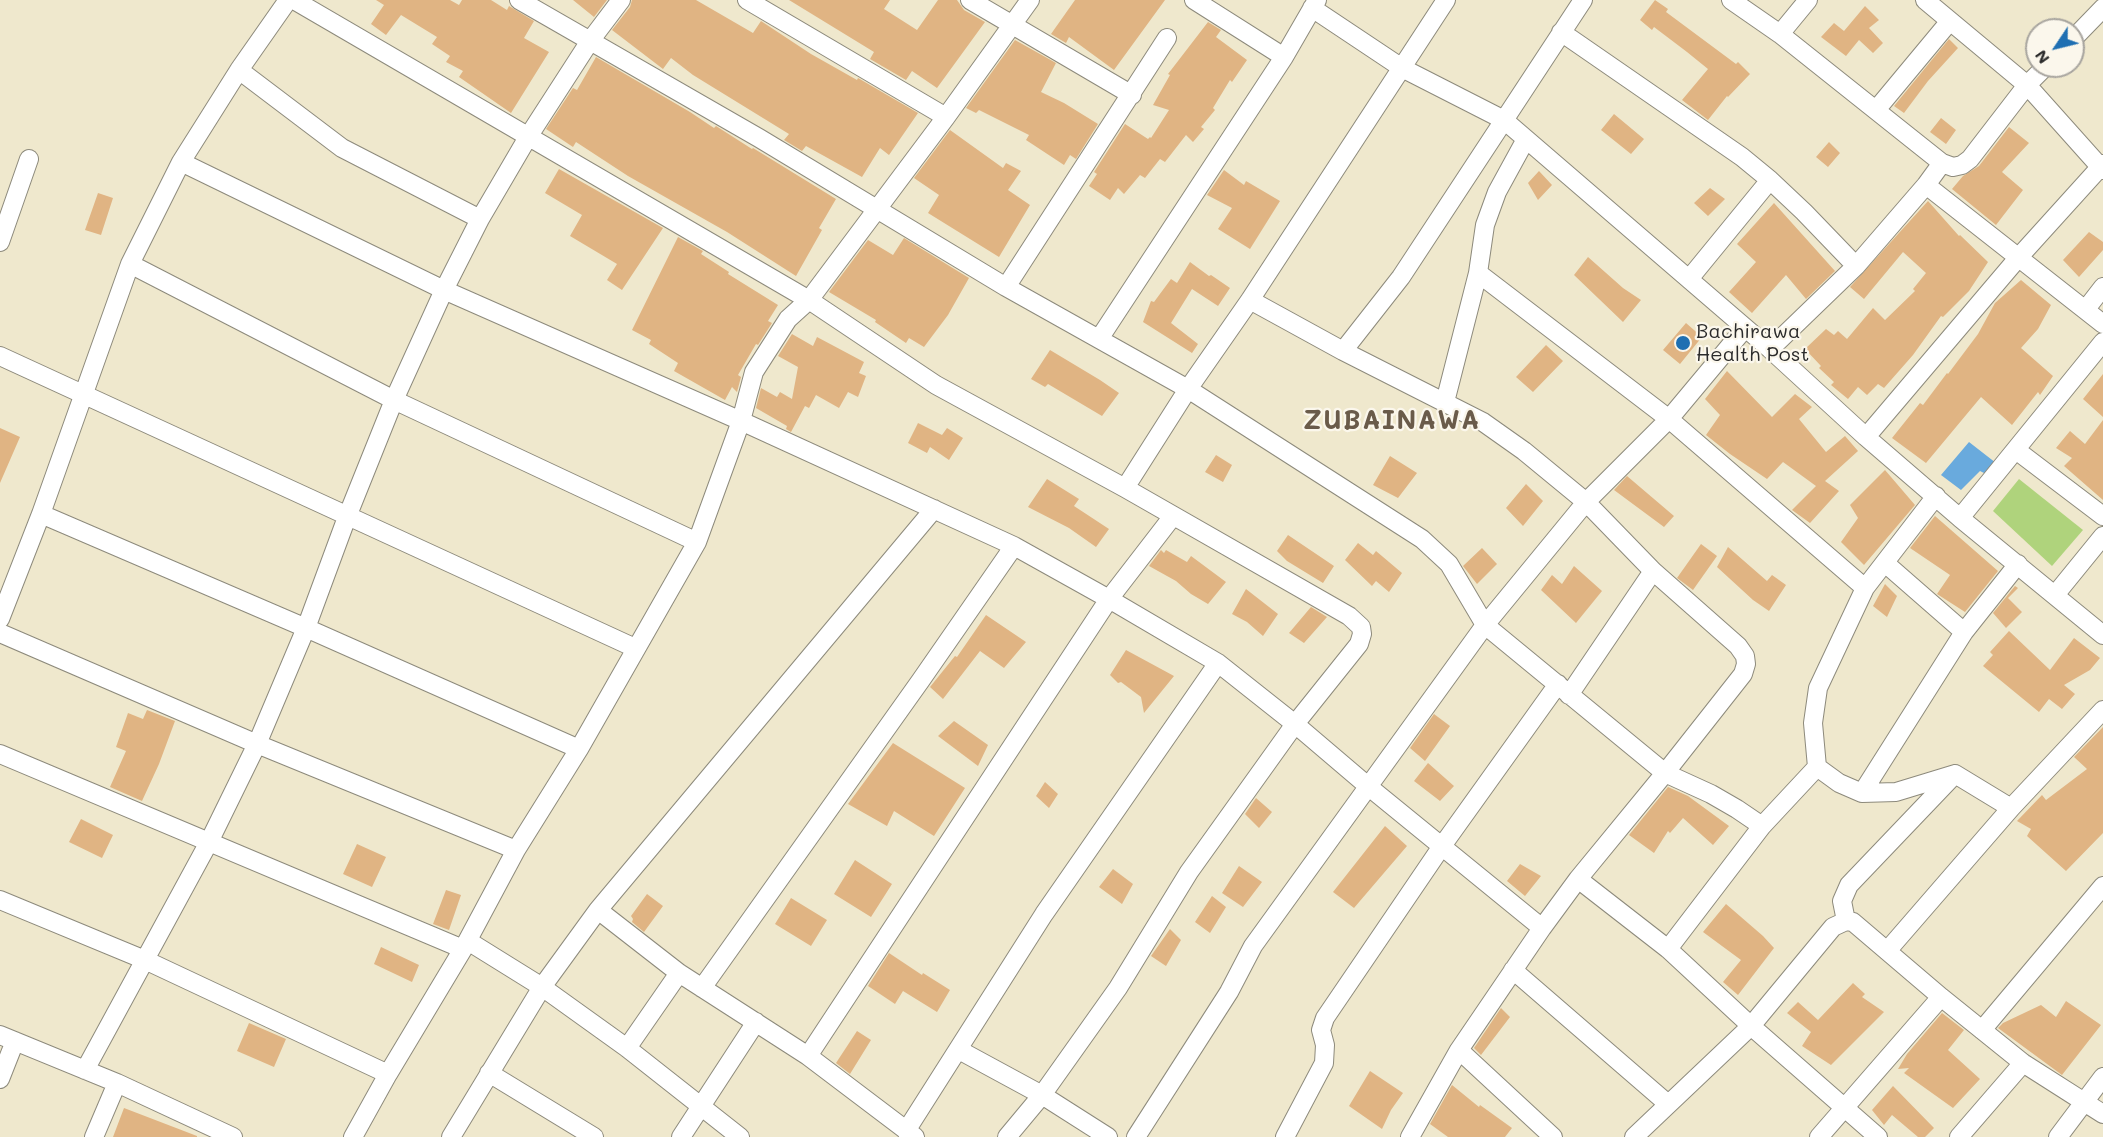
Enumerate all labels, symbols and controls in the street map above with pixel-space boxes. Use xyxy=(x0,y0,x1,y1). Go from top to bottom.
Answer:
north arrow xyxy=(2025,18,2085,78)
text: N xyxy=(2029,46,2054,68)
place label: Bachirawa Health Post xyxy=(1696,320,1809,367)
marker: Bachirawa Health Post xyxy=(1674,334,1692,352)
district label: ZUBAINAWA xyxy=(1303,405,1481,437)

